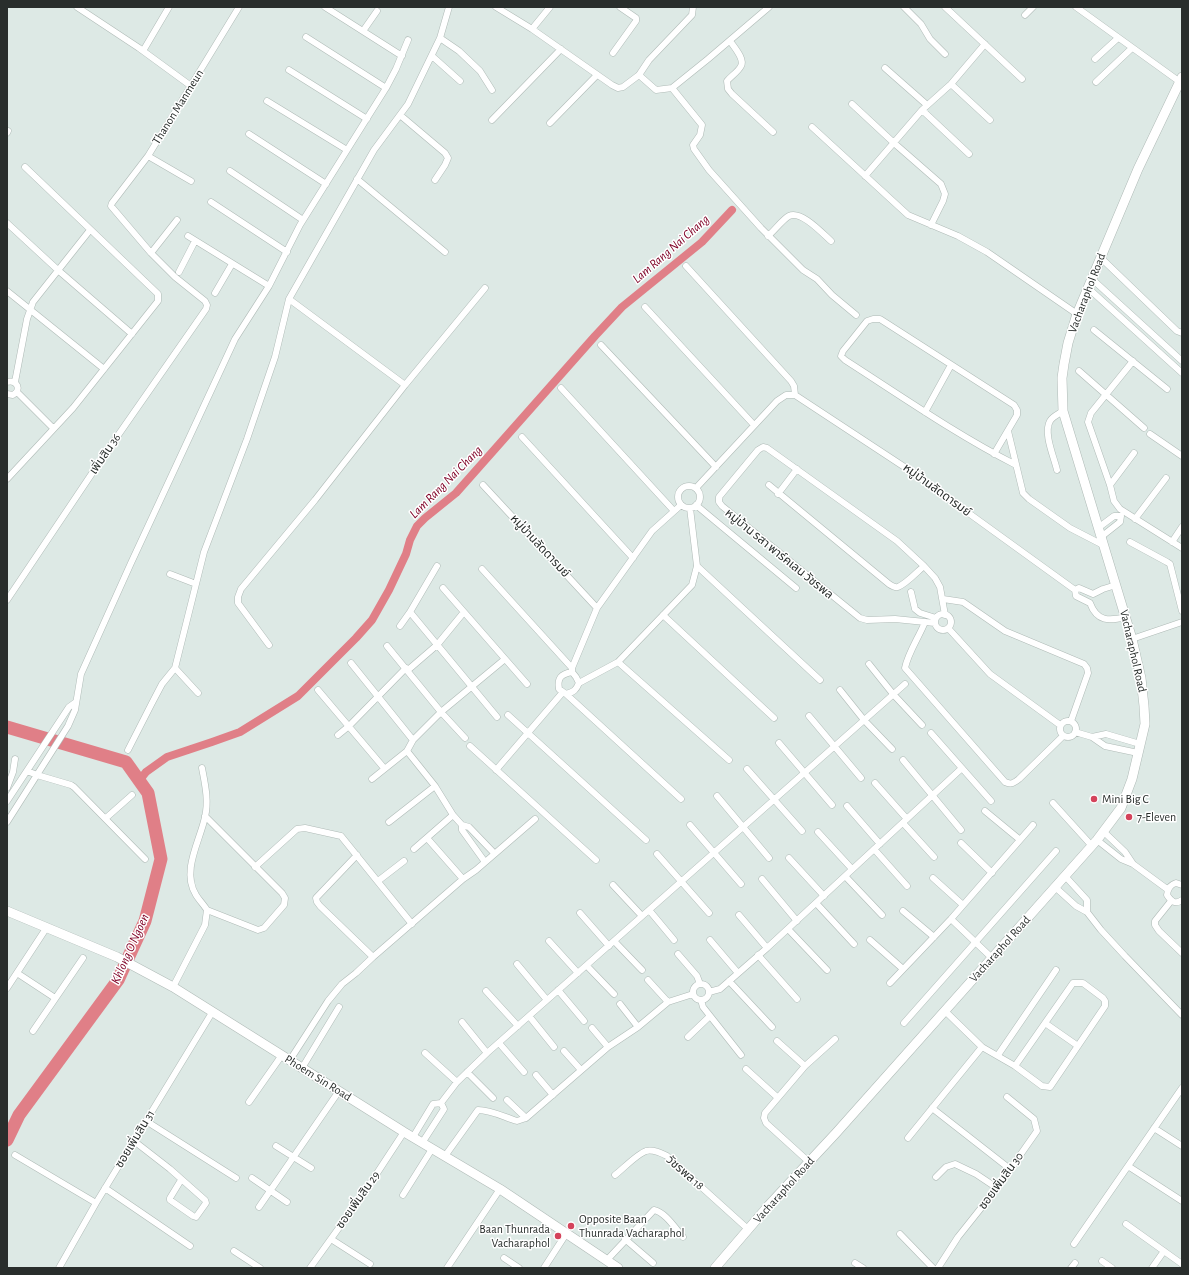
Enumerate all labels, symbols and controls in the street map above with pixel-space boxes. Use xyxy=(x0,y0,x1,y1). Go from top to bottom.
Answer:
street label: Thanon Manmeun xyxy=(149,67,207,147)
water label: Lam Rang Nai Chang xyxy=(629,211,713,287)
street label: Vacharaphol Road xyxy=(1065,251,1109,335)
street label: เพิ่มสิน 36 xyxy=(86,431,124,477)
water label: Lam Rang Nai Chang xyxy=(406,442,486,522)
street label: หมู่บ้านลัดดารมย์ xyxy=(900,460,974,520)
street label: หมู่บ้าน รสา พาร์คเลน วัชรพล xyxy=(722,506,836,602)
street label: หมู่บ้านลัดดารมย์ xyxy=(507,512,573,580)
street label: Vacharaphol Road xyxy=(1117,608,1149,694)
place label: Mini Big C xyxy=(1102,792,1149,806)
marker: Mini Big C xyxy=(1089,794,1099,804)
place label: 7-Eleven xyxy=(1137,810,1176,824)
marker: 7-Eleven xyxy=(1124,812,1134,822)
water label: Khlong O Ngoen xyxy=(108,911,152,987)
street label: Vacharaphol Road xyxy=(966,913,1034,985)
street label: Phoem Sin Road xyxy=(282,1052,354,1104)
street label: ซอยเพิ่มสิน 31 xyxy=(112,1107,158,1171)
street label: ซอยเพิ่มสิน 30 xyxy=(975,1150,1027,1212)
street label: วัชรพล 18 xyxy=(663,1153,707,1193)
street label: Vacharaphol Road xyxy=(750,1154,818,1226)
street label: ซอยเพิ่มสิน 29 xyxy=(333,1168,383,1232)
place label: Opposite Baan Thunrada Vacharaphol xyxy=(579,1212,685,1240)
marker: Opposite Baan Thunrada Vacharaphol xyxy=(566,1221,576,1231)
place label: Baan Thunrada Vacharaphol xyxy=(479,1222,550,1250)
marker: Baan Thunrada Vacharaphol xyxy=(553,1231,563,1241)

